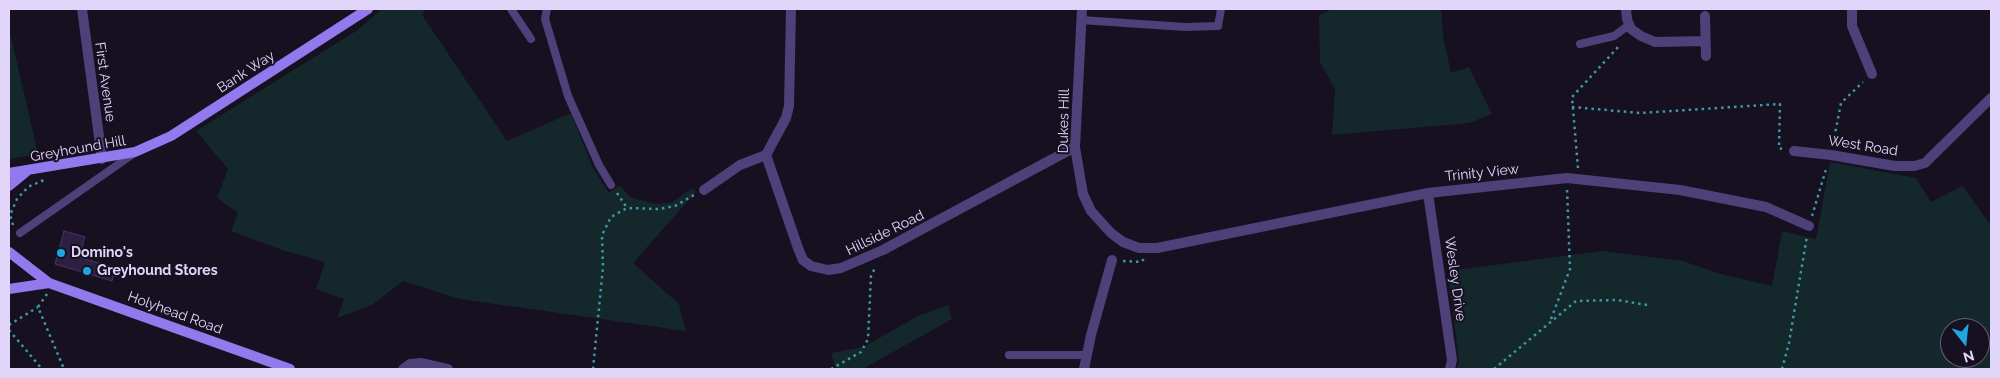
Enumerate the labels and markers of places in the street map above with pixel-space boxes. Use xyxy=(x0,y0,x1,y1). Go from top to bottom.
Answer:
place label: Domino's xyxy=(71,245,133,261)
marker: Domino's xyxy=(55,247,67,259)
place label: Greyhound Stores xyxy=(97,263,218,279)
marker: Greyhound Stores xyxy=(81,265,93,277)

